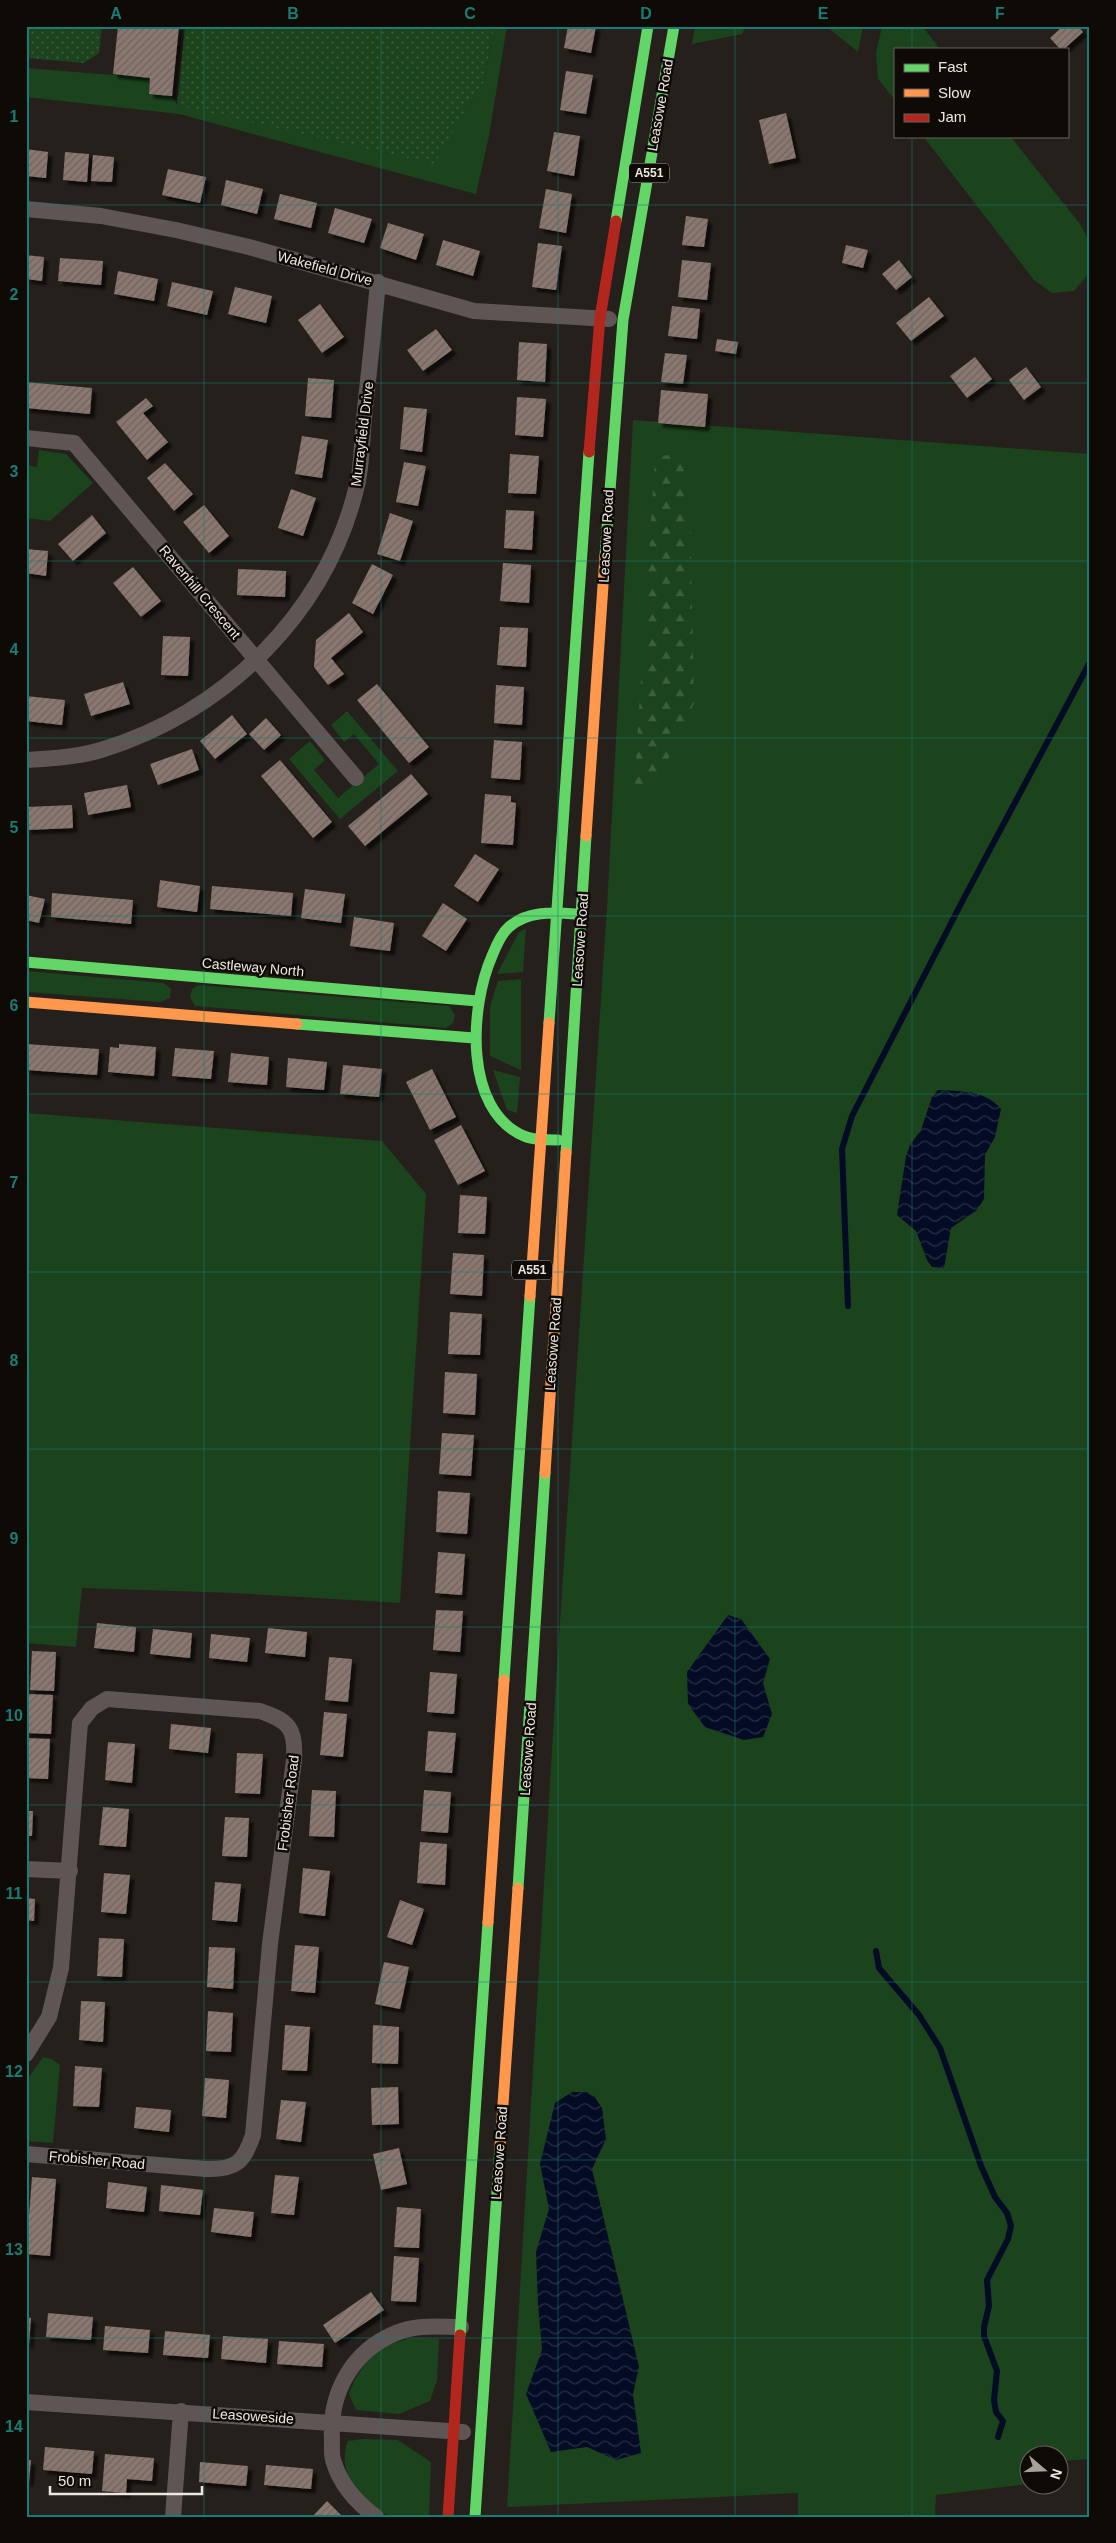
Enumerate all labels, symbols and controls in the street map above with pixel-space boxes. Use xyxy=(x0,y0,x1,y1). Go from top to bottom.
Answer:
text: A xyxy=(110,5,122,22)
text: B xyxy=(287,5,299,22)
text: C xyxy=(464,5,476,22)
text: D xyxy=(640,5,652,22)
text: E xyxy=(818,5,829,22)
text: F xyxy=(995,5,1005,22)
legend xyxy=(894,48,1068,138)
street label: Leasowe Road xyxy=(644,58,676,152)
text: Fast xyxy=(938,58,968,75)
text: Slow xyxy=(938,84,971,101)
text: 1 xyxy=(10,108,19,125)
text: Jam xyxy=(938,108,966,125)
road number: A551 xyxy=(629,164,669,182)
street label: Wakefield Drive xyxy=(276,248,374,288)
text: 2 xyxy=(10,286,19,303)
street label: Murrayfield Drive xyxy=(348,380,376,487)
text: 3 xyxy=(10,463,19,480)
street label: Leasowe Road xyxy=(596,489,616,583)
street label: Ravenhill Crescent xyxy=(156,542,244,642)
text: 4 xyxy=(10,641,19,658)
text: 5 xyxy=(10,819,19,836)
street label: Leasowe Road xyxy=(569,893,591,987)
street label: Castleway North xyxy=(201,955,305,979)
text: 6 xyxy=(10,997,19,1014)
text: 7 xyxy=(10,1174,19,1191)
road number: A551 xyxy=(512,1260,552,1280)
street label: Leasowe Road xyxy=(542,1297,564,1391)
text: 8 xyxy=(10,1352,19,1369)
text: 9 xyxy=(10,1530,19,1547)
street label: Leasowe Road xyxy=(517,1702,539,1796)
text: 10 xyxy=(5,1707,23,1724)
street label: Frobisher Road xyxy=(274,1754,302,1852)
text: 11 xyxy=(6,1885,23,1902)
text: 12 xyxy=(5,2063,23,2080)
street label: Leasowe Road xyxy=(488,2106,510,2200)
street label: Frobisher Road xyxy=(48,2148,146,2172)
text: 13 xyxy=(5,2241,23,2258)
street label: Leasoweside xyxy=(212,2405,295,2427)
text: 14 xyxy=(5,2418,23,2435)
north arrow xyxy=(1018,2446,1068,2496)
scale bar xyxy=(50,2463,202,2495)
text: N xyxy=(1047,2467,1066,2482)
text: 50 m xyxy=(58,2472,91,2489)

